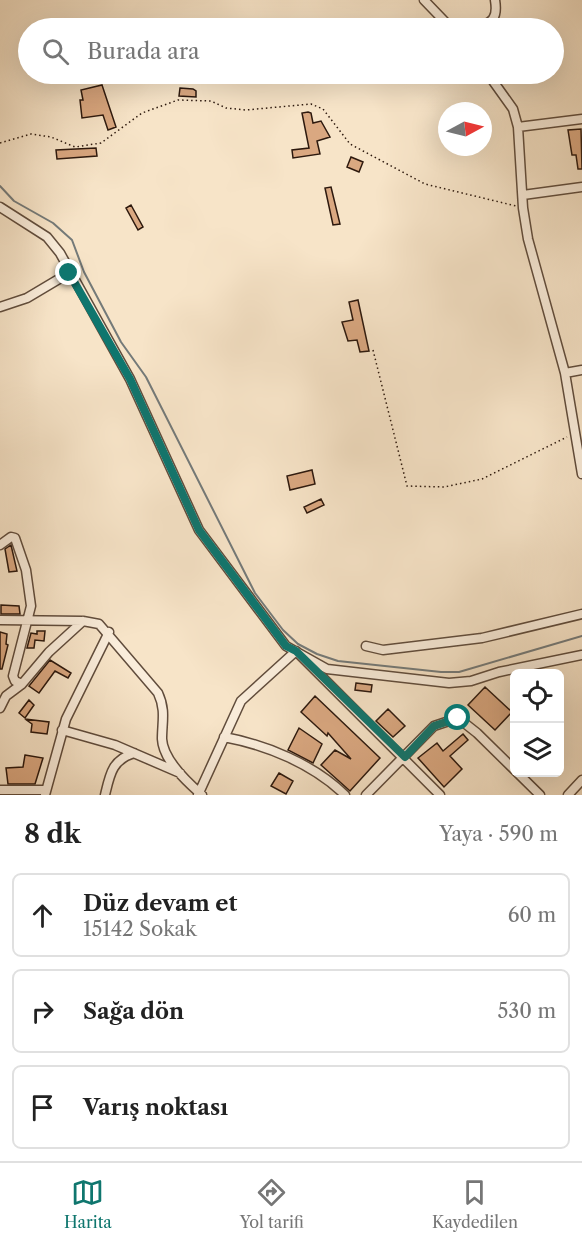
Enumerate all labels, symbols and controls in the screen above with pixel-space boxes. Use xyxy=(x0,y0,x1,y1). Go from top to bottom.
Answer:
search box xyxy=(18,18,564,84)
icon: search xyxy=(39,35,72,68)
text: Burada ara xyxy=(87,38,200,65)
north arrow xyxy=(438,102,492,156)
route end xyxy=(55,259,81,285)
map controls xyxy=(510,669,564,777)
button: locate xyxy=(510,669,564,723)
route start xyxy=(444,704,470,730)
button: layers xyxy=(510,723,564,777)
text: 8 dk xyxy=(24,818,81,850)
text: Yaya · 590 m xyxy=(439,822,558,846)
text: Düz devam et xyxy=(83,890,237,917)
icon: ahead xyxy=(26,899,59,932)
text: 60 m xyxy=(508,903,556,927)
text: 15142 Sokak xyxy=(83,917,197,941)
icon: right xyxy=(26,995,59,1028)
text: Sağa dön xyxy=(83,998,184,1025)
text: 530 m xyxy=(498,999,556,1023)
icon: arrive xyxy=(26,1091,59,1124)
text: Varış noktası xyxy=(83,1094,228,1121)
tab: Harita xyxy=(64,1176,112,1232)
tab: Yol tarifi xyxy=(240,1176,304,1232)
tab: Kaydedilen xyxy=(432,1176,518,1232)

